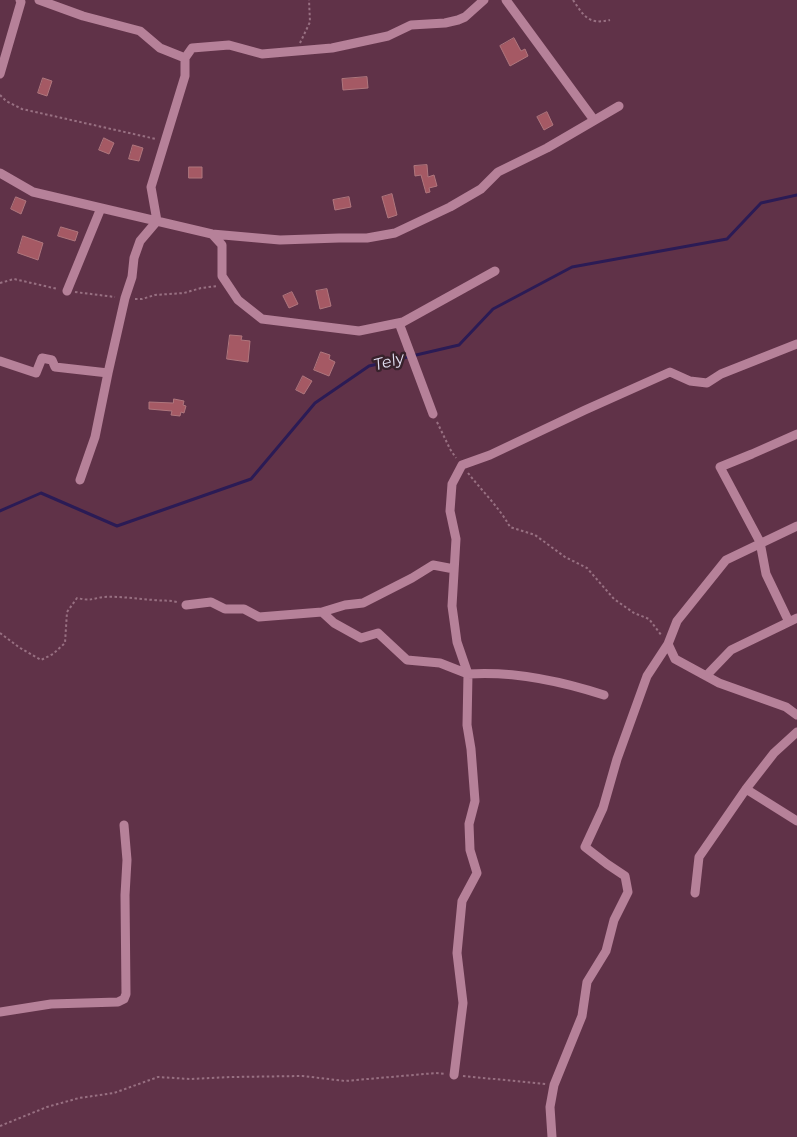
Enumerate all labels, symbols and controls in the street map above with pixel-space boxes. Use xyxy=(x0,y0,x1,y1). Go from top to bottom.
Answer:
water label: Tely xyxy=(372,349,406,375)

